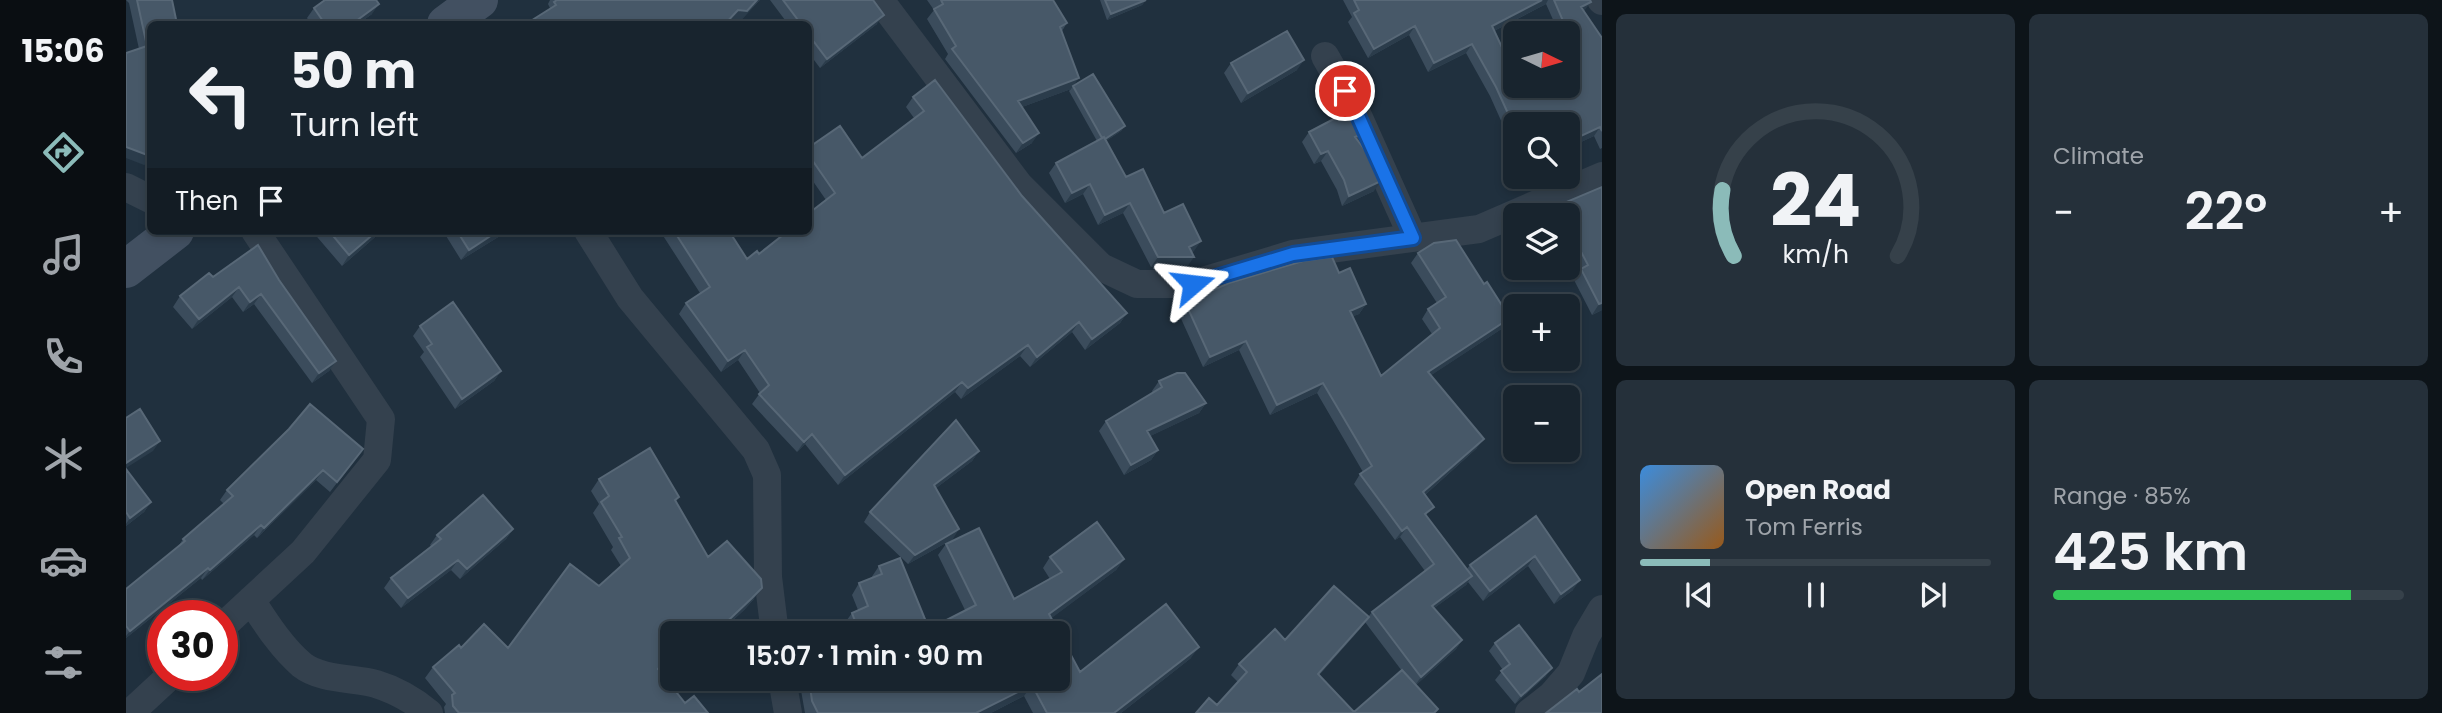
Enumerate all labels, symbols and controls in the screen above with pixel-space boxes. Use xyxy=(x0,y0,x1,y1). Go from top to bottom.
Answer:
north arrow xyxy=(1503,21,1580,98)
map controls xyxy=(1503,21,1580,462)
text: 15:06 xyxy=(21,28,105,73)
text: 50 m xyxy=(290,37,416,105)
icon: left xyxy=(175,49,266,140)
pin xyxy=(1315,61,1375,121)
icon: arrive xyxy=(1326,72,1364,110)
text: Turn left xyxy=(290,102,419,147)
button: search xyxy=(1503,112,1580,189)
icon: directions xyxy=(39,128,88,177)
text: Climate xyxy=(2053,140,2144,172)
text: 24 xyxy=(1770,150,1861,251)
text: 22° xyxy=(2185,175,2267,248)
icon: arrive xyxy=(252,182,290,220)
text: Then xyxy=(175,183,238,219)
text: − xyxy=(2053,186,2074,239)
text: + xyxy=(2378,186,2404,239)
button: layers xyxy=(1503,203,1580,280)
icon: music xyxy=(39,230,88,279)
text: km/h xyxy=(1782,237,1849,272)
position arrow xyxy=(1156,247,1230,321)
button: + xyxy=(1503,294,1580,371)
icon: phone xyxy=(39,332,88,381)
button: − xyxy=(1503,385,1580,462)
icon: climate xyxy=(39,434,88,483)
text: Open Road xyxy=(1745,472,1891,508)
text: Range · 85% xyxy=(2053,480,2191,512)
text: Tom Ferris xyxy=(1745,511,1863,543)
text: 425 km xyxy=(2053,515,2248,588)
icon: car xyxy=(39,536,88,585)
icon: previous xyxy=(1680,576,1718,614)
icon: pause xyxy=(1797,576,1835,614)
icon: next xyxy=(1914,576,1952,614)
speed limit sign: 30 xyxy=(147,600,238,691)
icon: filters xyxy=(39,638,88,687)
text: 15:07 · 1 min · 90 m xyxy=(747,638,983,674)

